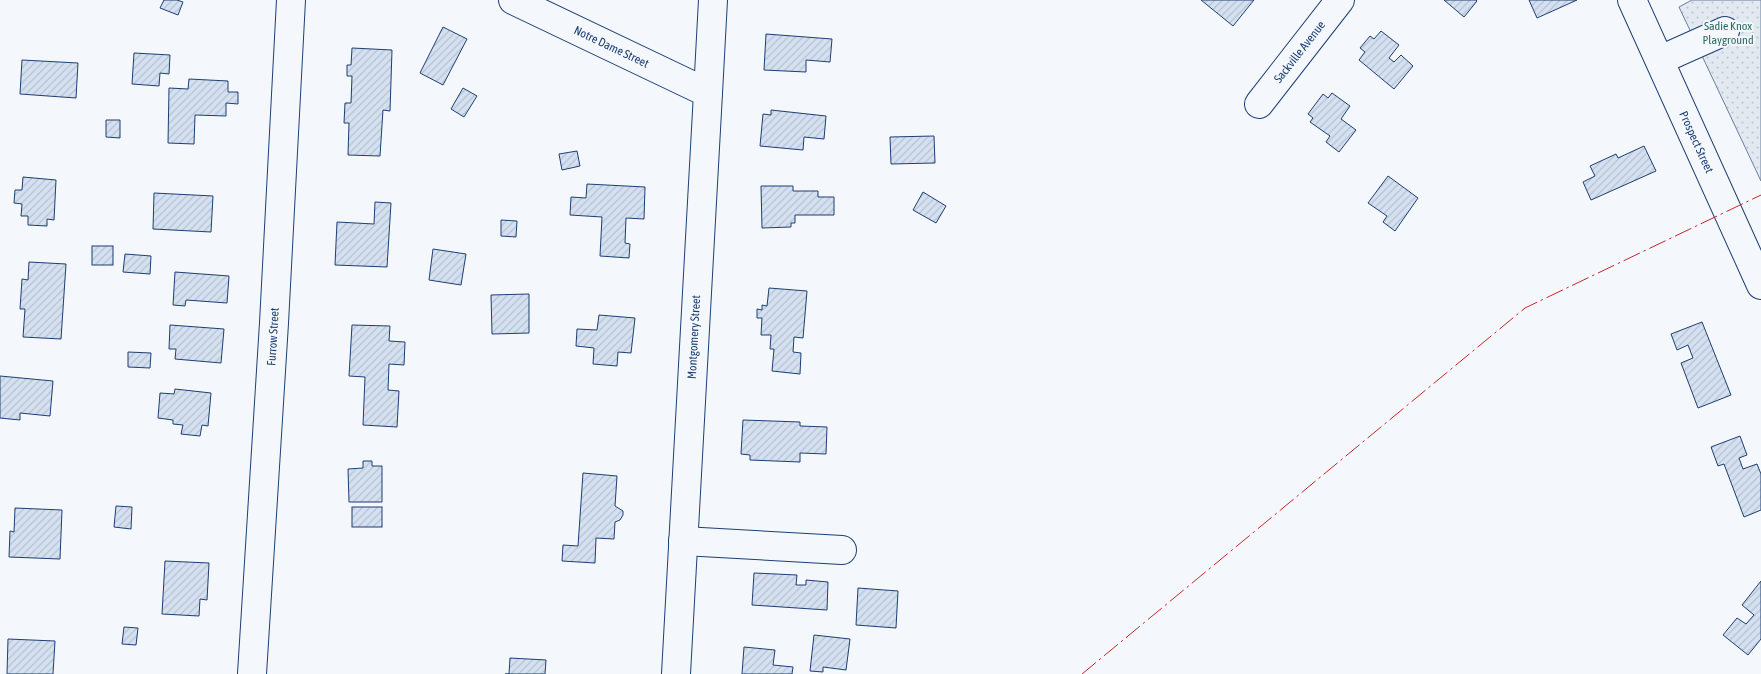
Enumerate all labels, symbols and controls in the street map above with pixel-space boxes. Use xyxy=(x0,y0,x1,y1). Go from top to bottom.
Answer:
street label: Sackville Avenue xyxy=(1271,18,1328,86)
park label: Sadie Knox Playground xyxy=(1702,19,1754,47)
street label: Notre Dame Street xyxy=(572,23,652,71)
street label: Prospect Street xyxy=(1676,109,1717,176)
street label: Montgomery Street xyxy=(685,294,703,379)
street label: Furrow Street xyxy=(264,307,282,366)

